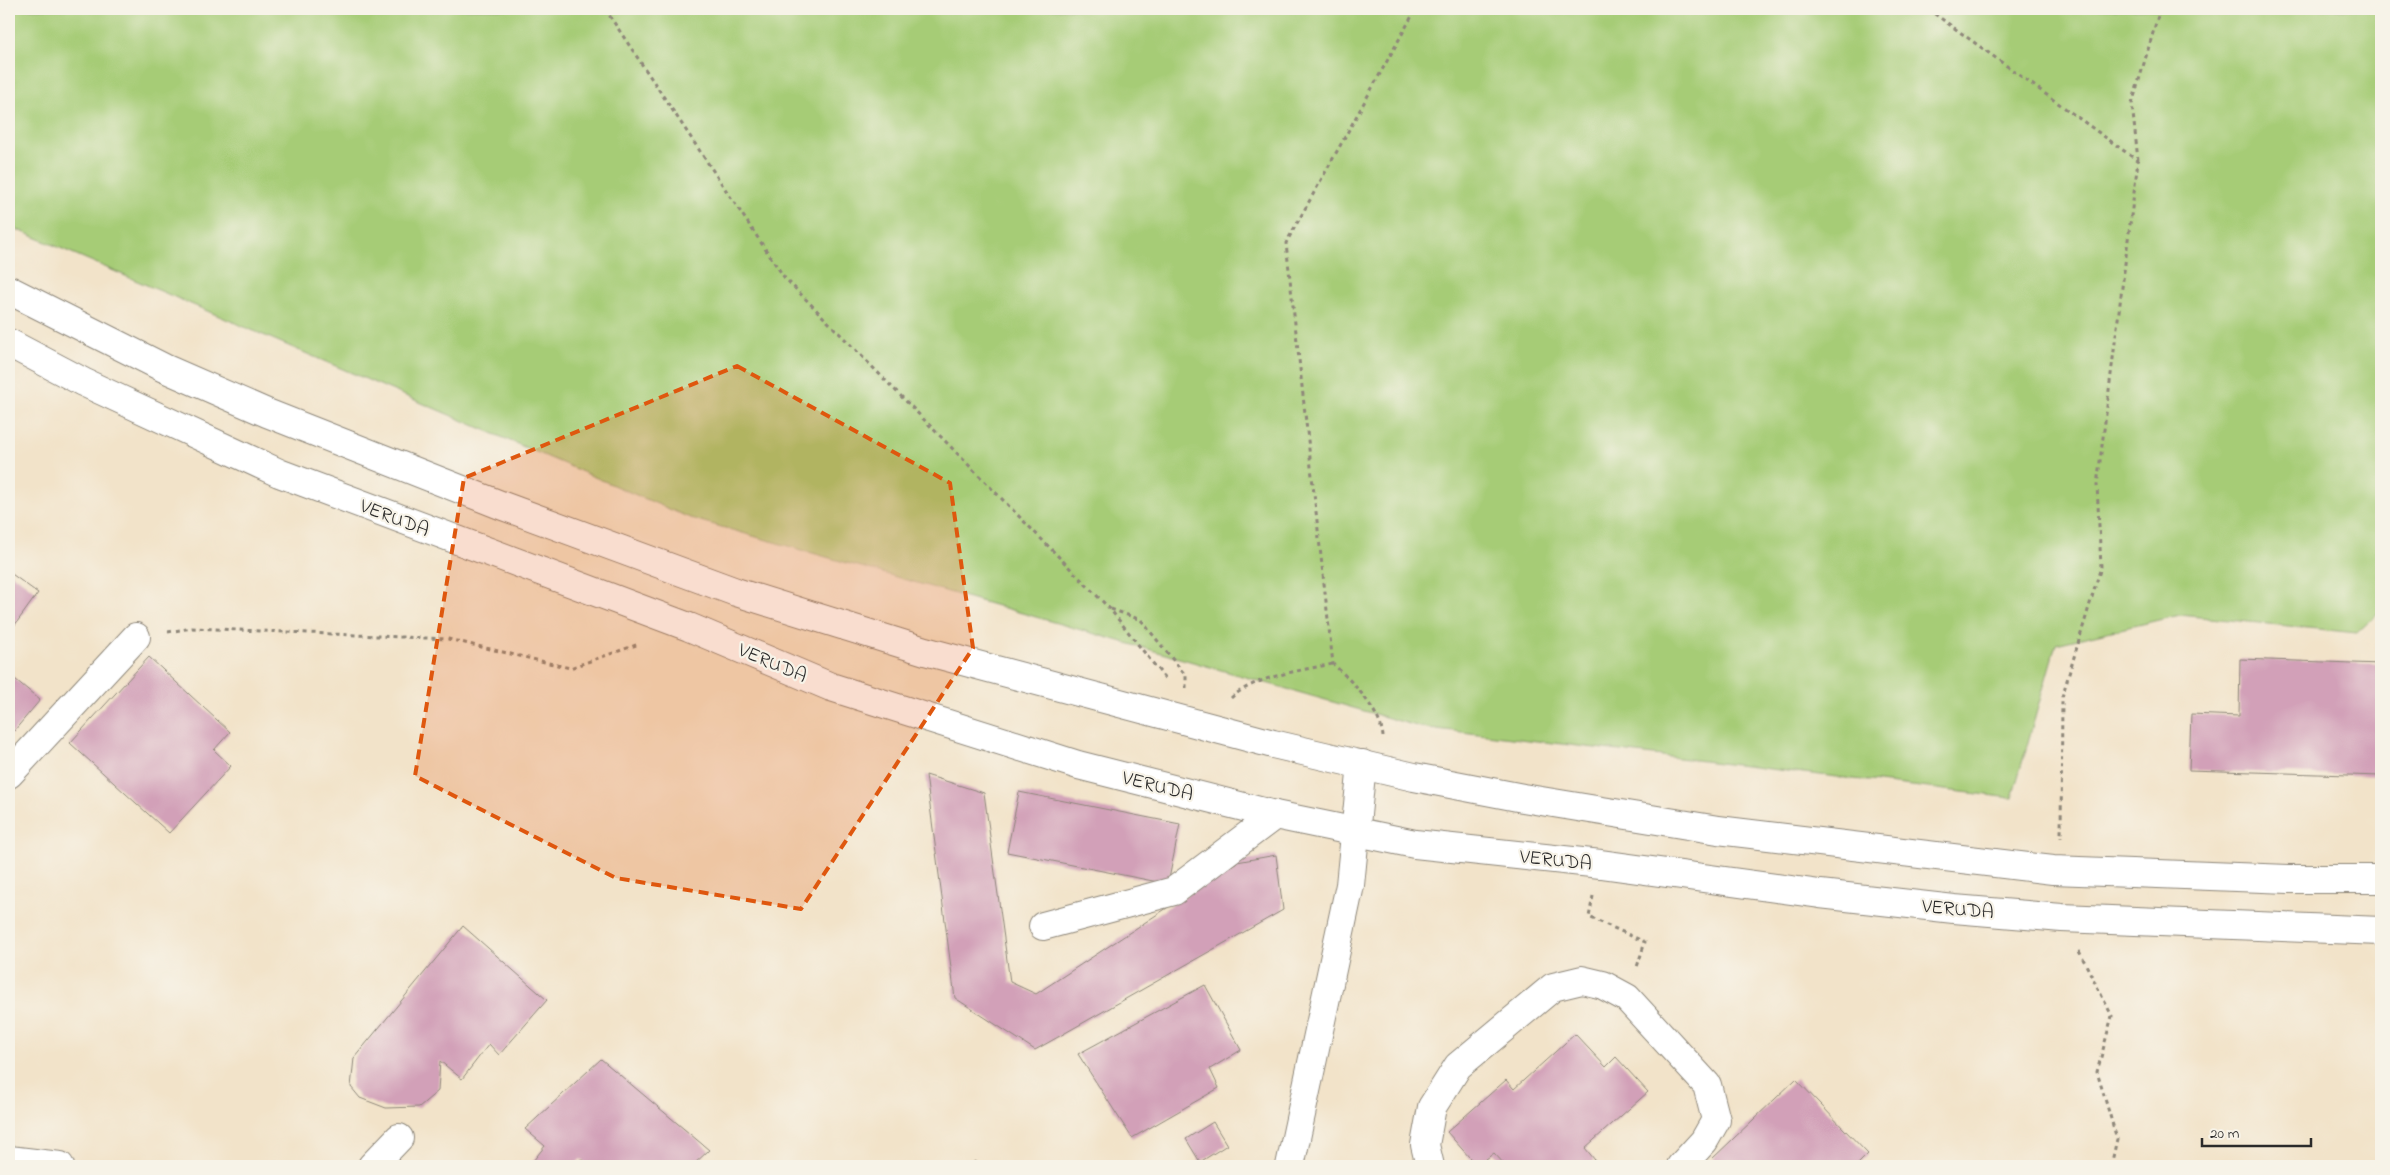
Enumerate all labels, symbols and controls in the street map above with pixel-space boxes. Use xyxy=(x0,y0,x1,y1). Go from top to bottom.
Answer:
street label: VERUDA xyxy=(354,492,433,546)
street label: VERUDA xyxy=(732,636,811,692)
street label: VERUDA xyxy=(1118,764,1196,810)
street label: VERUDA xyxy=(1517,843,1593,880)
street label: VERUDA xyxy=(1920,893,1995,928)
scale bar xyxy=(2202,1115,2311,1147)
text: 20 m xyxy=(2210,1123,2240,1145)

